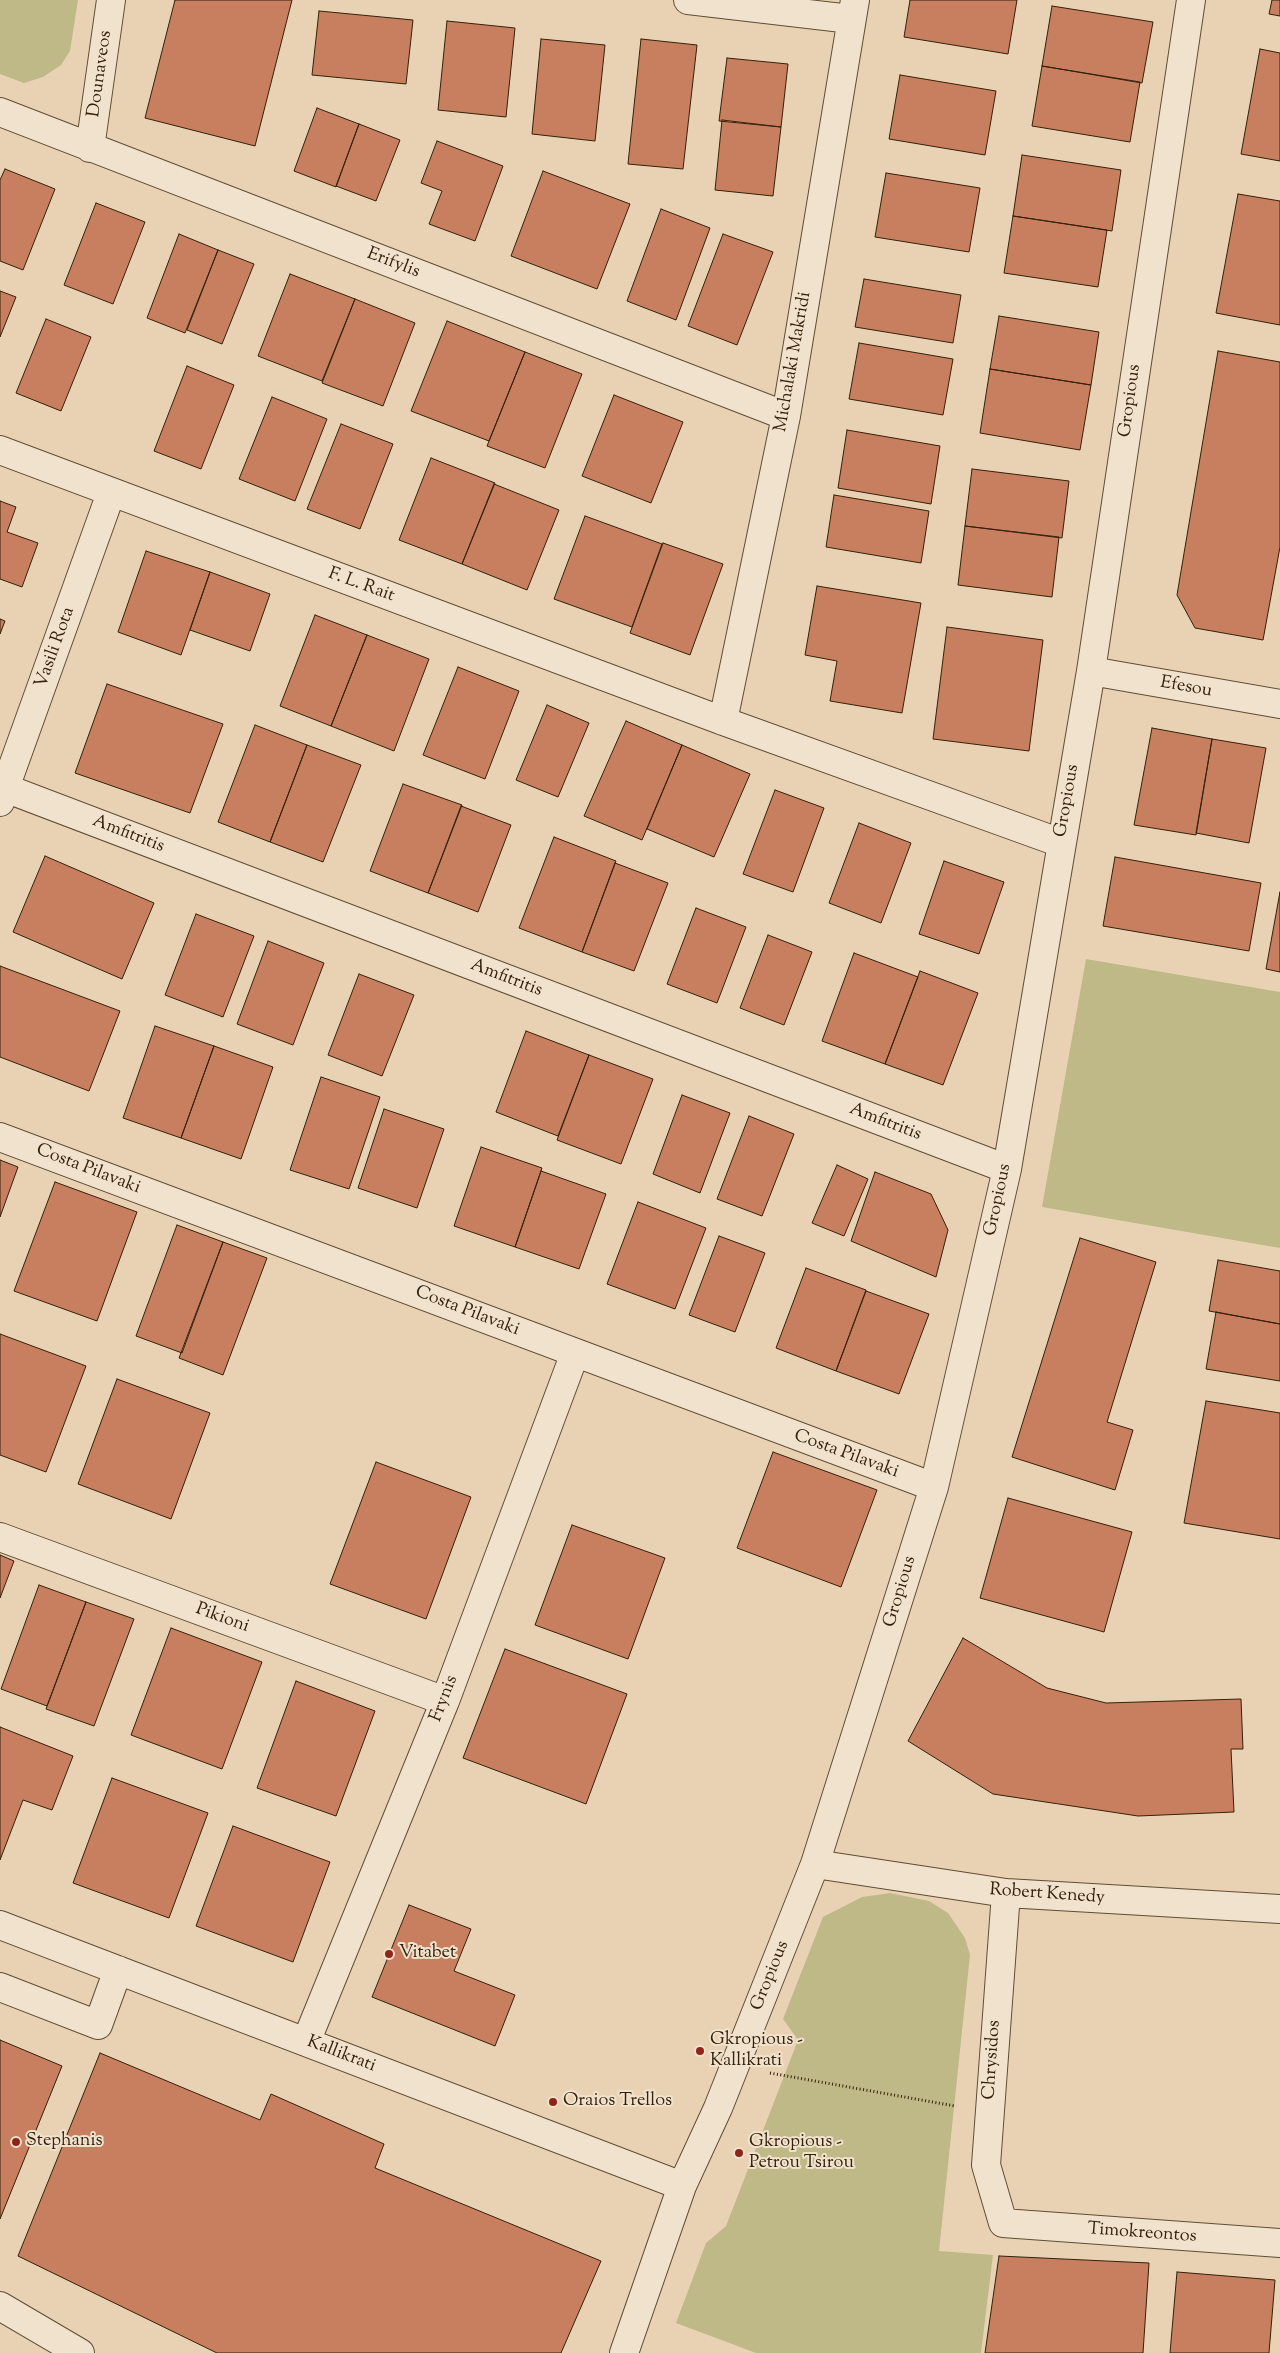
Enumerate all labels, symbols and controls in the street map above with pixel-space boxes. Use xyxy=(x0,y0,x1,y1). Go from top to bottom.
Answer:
street label: Dounaveos xyxy=(84,29,118,119)
street label: Erifylis xyxy=(363,244,423,284)
street label: Michalaki Makridi xyxy=(771,290,817,434)
street label: Gropious xyxy=(1115,363,1147,439)
street label: F. L. Rait xyxy=(325,564,397,608)
street label: Vasili Rota xyxy=(31,605,81,691)
street label: Efesou xyxy=(1158,673,1214,703)
street label: Gropious xyxy=(1051,763,1085,839)
street label: Amfitritis xyxy=(89,811,167,859)
street label: Amfitritis xyxy=(467,955,545,1003)
street label: Amfitritis xyxy=(846,1099,924,1147)
street label: Costa Pilavaki xyxy=(33,1140,143,1200)
street label: Gropious xyxy=(981,1162,1017,1238)
street label: Costa Pilavaki xyxy=(412,1282,522,1342)
street label: Costa Pilavaki xyxy=(791,1426,901,1484)
street label: Gropious xyxy=(880,1554,922,1630)
street label: Pikioni xyxy=(192,1599,252,1639)
street label: Frynis xyxy=(426,1673,464,1725)
street label: Robert Kenedy xyxy=(989,1880,1105,1910)
street label: Gropious xyxy=(747,1938,795,2014)
place label: Vitabet xyxy=(399,1943,456,1965)
marker: Vitabet xyxy=(383,1948,395,1960)
street label: Chrysidos xyxy=(979,2020,1007,2100)
place label: Gkropious - Kallikrati xyxy=(710,2030,803,2072)
street label: Kallikrati xyxy=(303,2032,379,2078)
marker: Gkropious - Kallikrati xyxy=(694,2045,706,2057)
place label: Oraios Trellos xyxy=(563,2091,672,2113)
marker: Oraios Trellos xyxy=(547,2096,559,2108)
place label: Stephanis xyxy=(26,2131,103,2153)
place label: Gkropious - Petrou Tsirou xyxy=(749,2132,854,2174)
marker: Stephanis xyxy=(10,2136,22,2148)
marker: Gkropious - Petrou Tsirou xyxy=(733,2147,745,2159)
street label: Timokreontos xyxy=(1087,2219,1197,2249)

